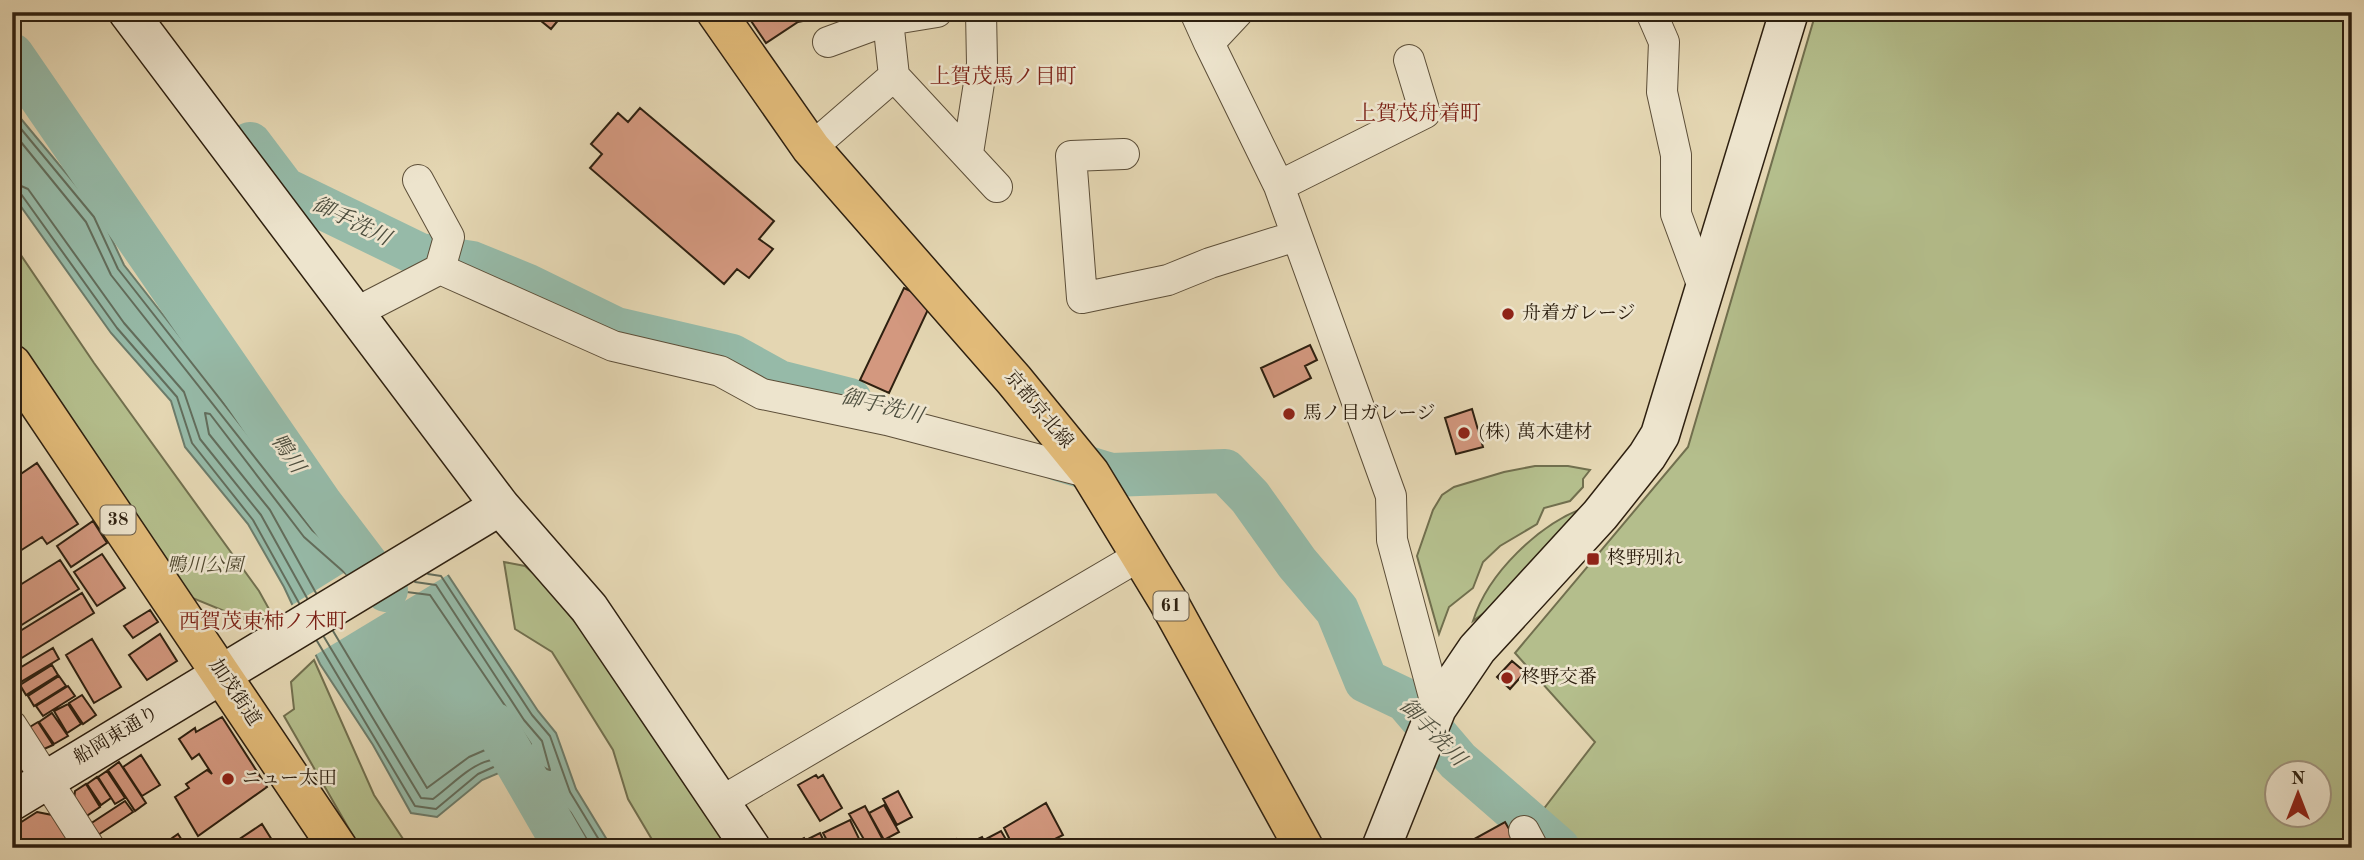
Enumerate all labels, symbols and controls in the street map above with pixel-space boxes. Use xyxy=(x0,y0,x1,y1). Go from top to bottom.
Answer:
district label: 上賀茂馬ノ目町 xyxy=(930,65,1077,88)
district label: 上賀茂舟着町 xyxy=(1355,102,1481,125)
water label: 御手洗川 xyxy=(309,192,396,251)
place label: 舟着ガレージ xyxy=(1522,303,1636,324)
marker: 舟着ガレージ xyxy=(1500,306,1516,322)
street label: 京都京北線 xyxy=(1000,366,1078,452)
water label: 御手洗川 xyxy=(839,385,928,428)
place label: 馬ノ目ガレージ xyxy=(1303,403,1436,424)
marker: 馬ノ目ガレージ xyxy=(1281,406,1297,422)
place label: (株) 萬木建材 xyxy=(1478,421,1592,443)
marker: (株) 萬木建材 xyxy=(1456,425,1472,441)
water label: 鴨川 xyxy=(267,430,310,479)
road number: 38 xyxy=(100,506,136,534)
place label: 柊野別れ xyxy=(1607,548,1683,569)
marker: 柊野別れ xyxy=(1585,551,1601,567)
park label: 鴨川公園 xyxy=(167,555,246,576)
road number: 61 xyxy=(1154,592,1188,620)
district label: 西賀茂東柿ノ木町 xyxy=(179,610,347,633)
street label: 加茂街道 xyxy=(205,655,265,730)
place label: 柊野交番 xyxy=(1521,667,1597,688)
marker: 柊野交番 xyxy=(1499,670,1515,686)
water label: 御手洗川 xyxy=(1395,694,1472,772)
street label: 船岡東通り xyxy=(70,701,163,769)
north arrow xyxy=(2262,758,2332,828)
place label: ニュー太田 xyxy=(242,768,337,789)
text: N xyxy=(2291,770,2306,789)
marker: ニュー太田 xyxy=(220,771,236,787)

